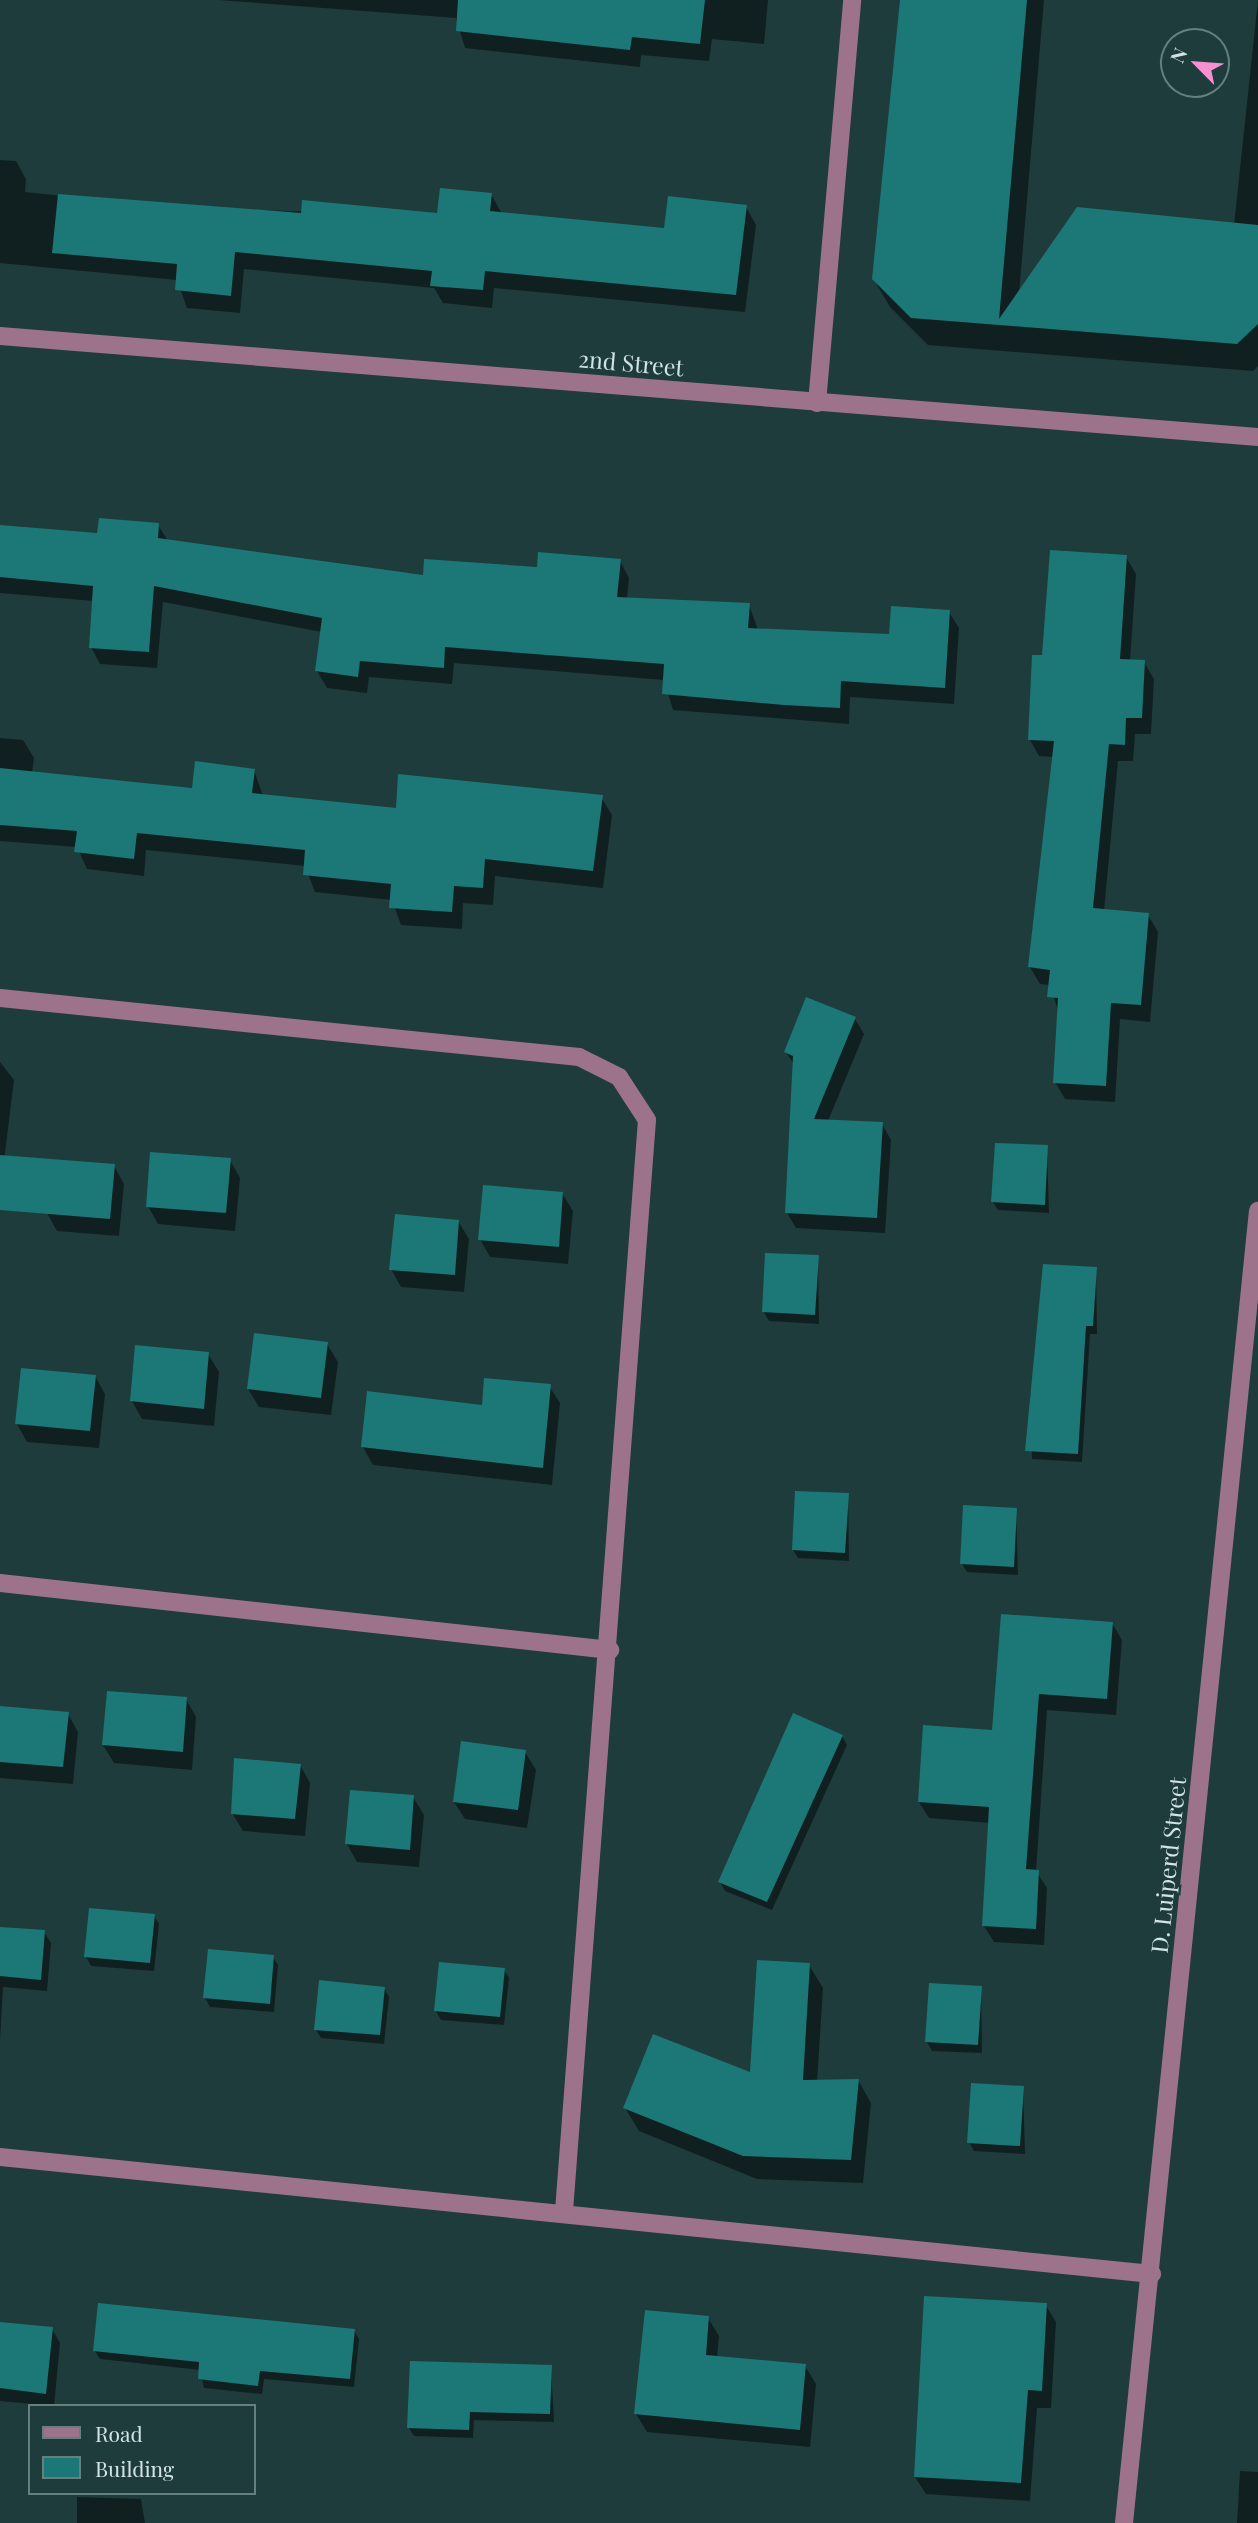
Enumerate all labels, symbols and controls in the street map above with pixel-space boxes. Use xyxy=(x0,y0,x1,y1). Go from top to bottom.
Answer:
north arrow xyxy=(1160,28,1230,98)
text: N xyxy=(1163,43,1192,67)
street label: 2nd Street xyxy=(577,345,685,381)
street label: D. Luiperd Street xyxy=(1145,1776,1191,1954)
legend xyxy=(28,2404,256,2495)
text: Road xyxy=(95,2419,143,2447)
text: Building xyxy=(95,2454,174,2482)

